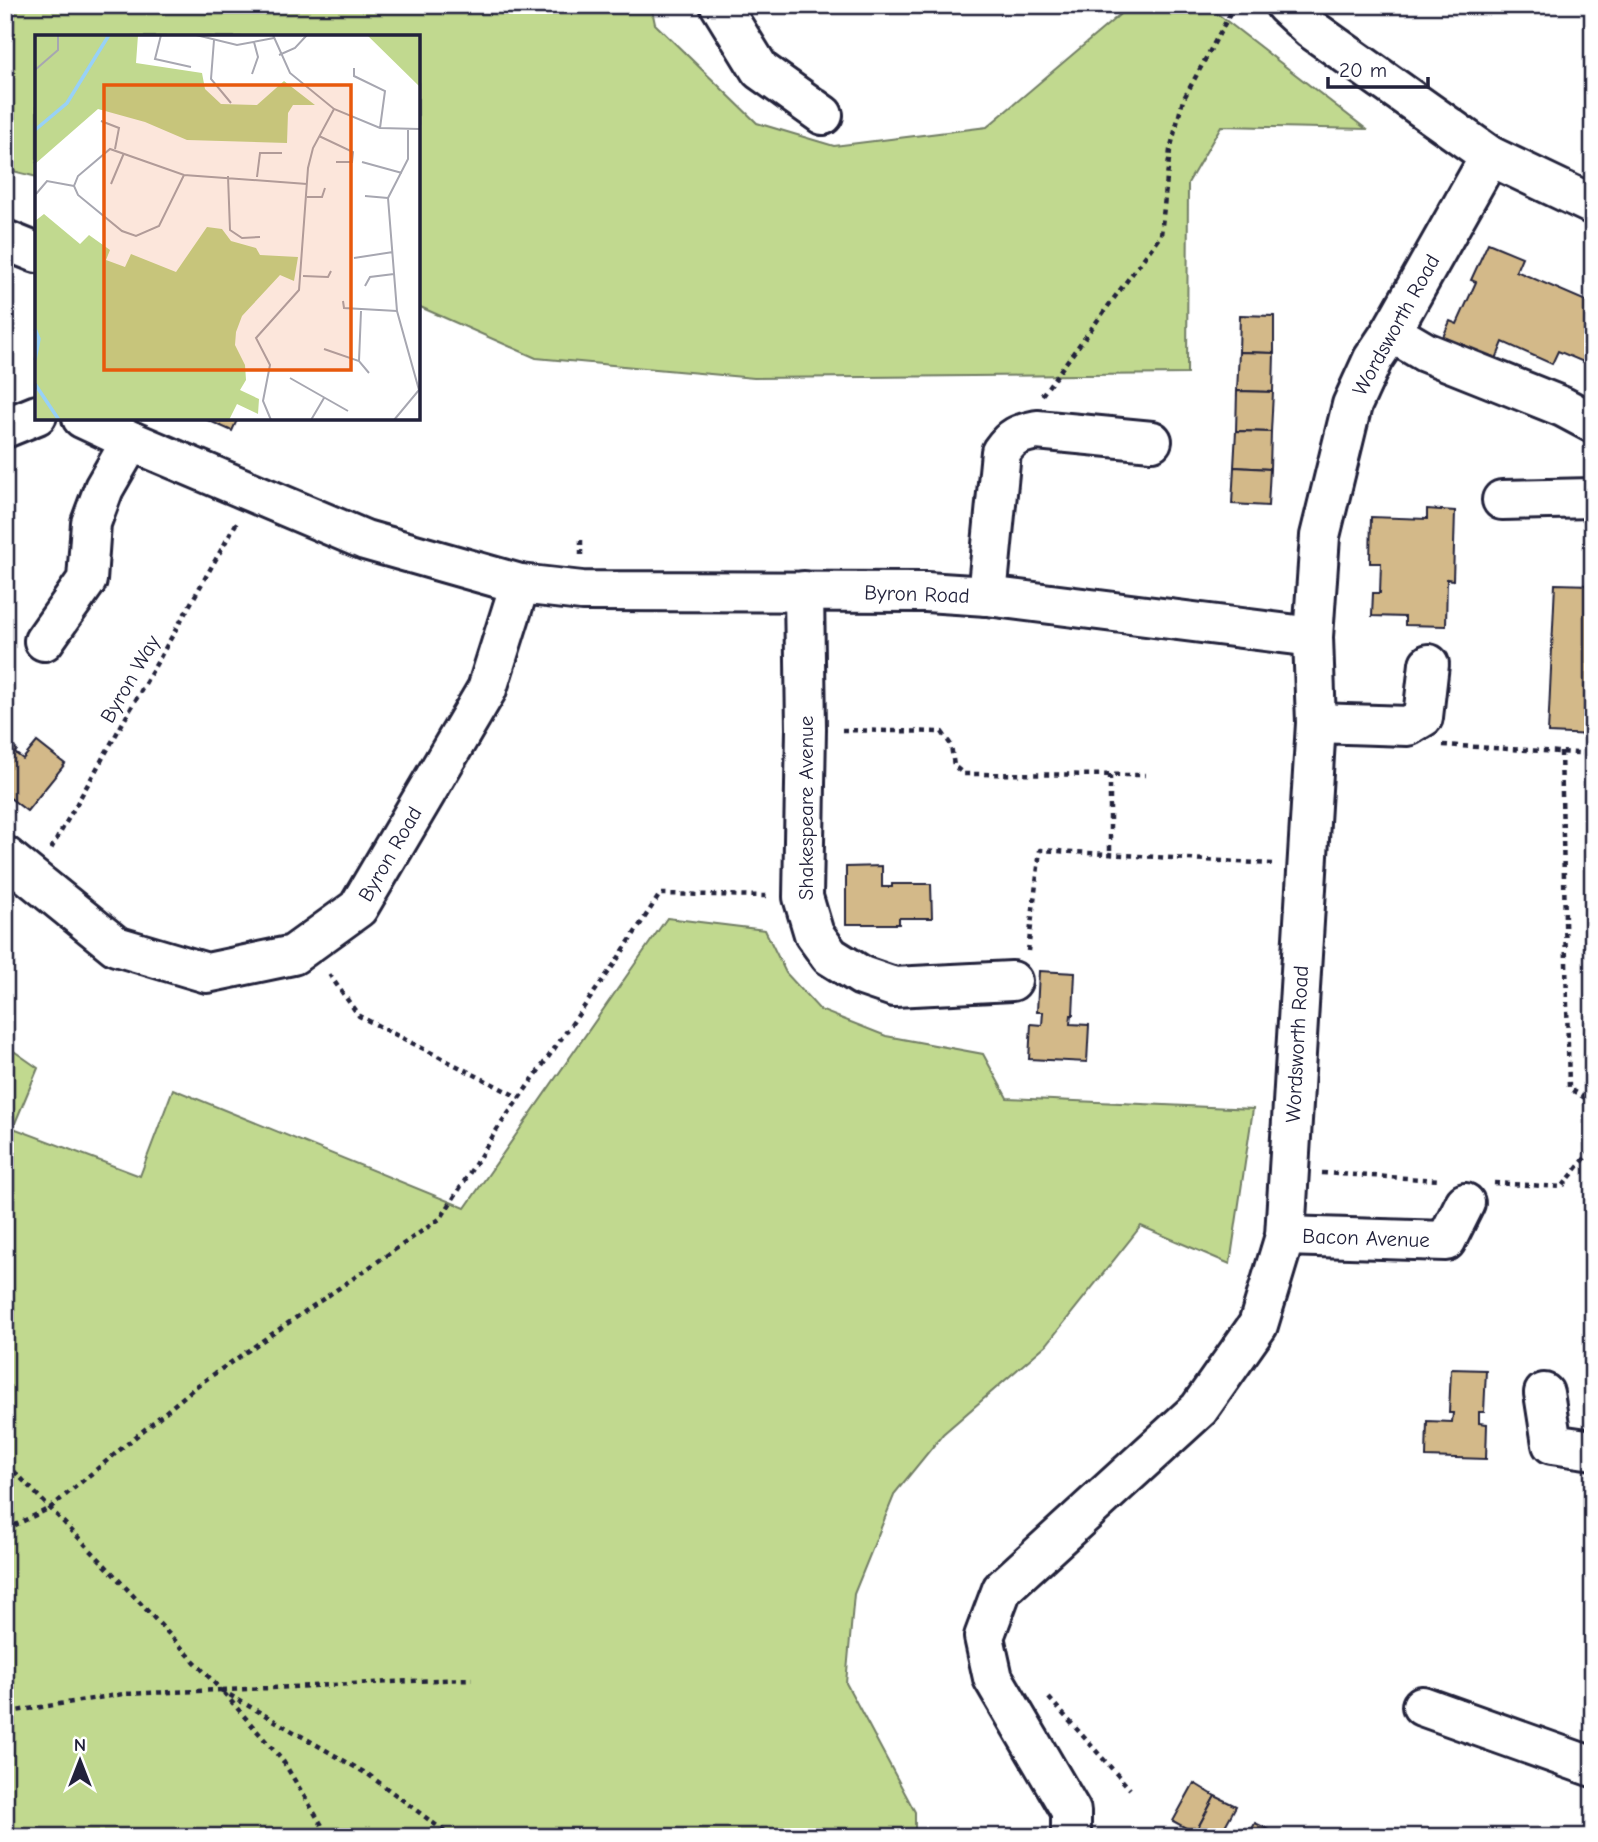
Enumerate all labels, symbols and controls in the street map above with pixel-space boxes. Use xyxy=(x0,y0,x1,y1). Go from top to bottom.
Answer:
inset map xyxy=(35,35,420,420)
scale bar xyxy=(1328,46,1428,90)
text: 20 m xyxy=(1339,58,1387,82)
street label: Wordsworth Road xyxy=(1347,250,1445,400)
street label: Byron Road xyxy=(864,580,970,608)
street label: Byron Way xyxy=(95,630,165,727)
street label: Shakespeare Avenue xyxy=(794,716,818,900)
street label: Byron Road xyxy=(353,802,427,906)
street label: Wordsworth Road xyxy=(1281,965,1313,1123)
street label: Bacon Avenue xyxy=(1302,1224,1430,1252)
north arrow xyxy=(46,1727,116,1797)
text: N xyxy=(74,1734,86,1756)

